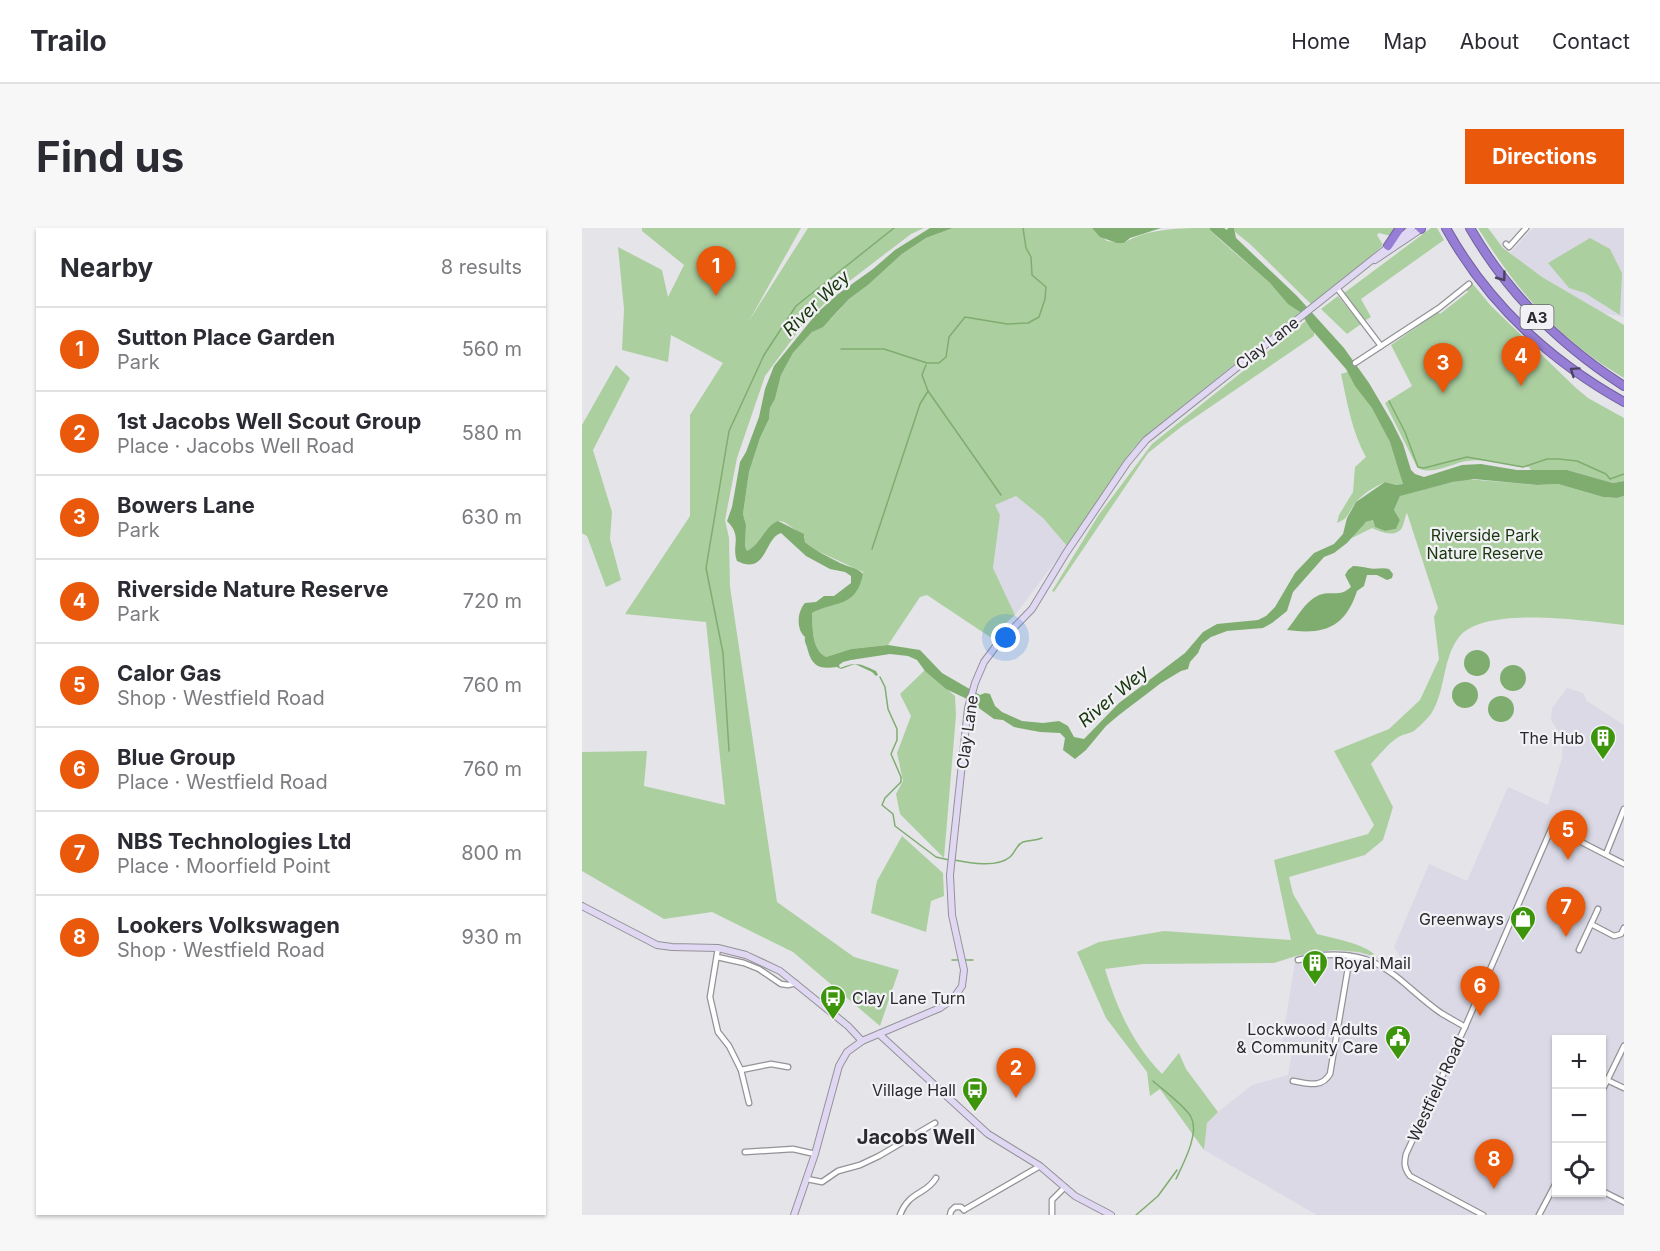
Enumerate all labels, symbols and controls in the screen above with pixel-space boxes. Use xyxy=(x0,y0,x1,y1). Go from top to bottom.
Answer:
text: Trailo xyxy=(30,24,107,58)
text: Home xyxy=(1291,29,1350,54)
text: Map xyxy=(1383,29,1427,54)
text: About xyxy=(1460,29,1519,54)
text: Contact xyxy=(1552,29,1630,54)
button: Directions xyxy=(1465,129,1624,184)
text: Find us xyxy=(36,131,184,182)
pin: 1 xyxy=(696,247,736,296)
text: Nearby xyxy=(60,252,153,283)
text: 8 results xyxy=(441,255,522,279)
water label: River Wey xyxy=(778,265,854,340)
one-way arrow xyxy=(1495,270,1506,281)
road number: A3 xyxy=(1520,305,1554,329)
street label: Clay Lane xyxy=(1231,312,1303,374)
text: Sutton Place Garden xyxy=(117,324,335,350)
pin: 4 xyxy=(1502,336,1540,386)
text: 1 xyxy=(75,337,84,361)
text: 560 m xyxy=(462,337,522,361)
pin: 3 xyxy=(1424,344,1462,393)
text: Park xyxy=(117,350,160,374)
one-way arrow xyxy=(1570,367,1581,378)
text: 1st Jacobs Well Scout Group xyxy=(117,408,421,434)
text: 2 xyxy=(73,421,86,445)
text: 580 m xyxy=(462,421,522,445)
text: Place · Jacobs Well Road xyxy=(117,434,354,458)
text: Bowers Lane xyxy=(117,492,255,518)
text: 3 xyxy=(73,505,86,529)
text: 630 m xyxy=(461,505,522,529)
text: Park xyxy=(117,518,160,542)
park label: Riverside Park Nature Reserve xyxy=(1427,525,1543,563)
text: Riverside Nature Reserve xyxy=(117,576,389,602)
text: 4 xyxy=(73,589,86,613)
text: 720 m xyxy=(463,589,522,613)
text: Park xyxy=(117,602,160,626)
your location xyxy=(991,623,1020,652)
text: Calor Gas xyxy=(117,660,221,686)
water label: River Wey xyxy=(1074,660,1153,731)
text: 5 xyxy=(73,673,86,697)
text: 760 m xyxy=(463,673,522,697)
text: Shop · Westfield Road xyxy=(117,686,325,710)
street label: Clay Lane xyxy=(952,694,982,770)
building icon: The Hub xyxy=(1588,723,1618,761)
place label: The Hub xyxy=(1519,728,1584,748)
text: Blue Group xyxy=(117,744,236,770)
text: 6 xyxy=(73,757,86,781)
text: 760 m xyxy=(463,757,522,781)
text: Place · Westfield Road xyxy=(117,770,328,794)
pin: 5 xyxy=(1548,810,1588,860)
text: NBS Technologies Ltd xyxy=(117,828,351,854)
text: 7 xyxy=(74,841,85,865)
text: 800 m xyxy=(461,841,522,865)
text: Place · Moorfield Point xyxy=(117,854,330,878)
pin: 7 xyxy=(1546,888,1586,937)
shop icon: Greenways xyxy=(1508,904,1538,942)
place label: Greenways xyxy=(1419,909,1504,929)
text: Lookers Volkswagen xyxy=(117,912,340,938)
text: 8 xyxy=(73,925,86,949)
text: 930 m xyxy=(461,925,522,949)
text: Shop · Westfield Road xyxy=(117,938,325,962)
building icon: Royal Mail xyxy=(1300,948,1330,986)
place label: Royal Mail xyxy=(1334,953,1411,973)
pin: 6 xyxy=(1460,966,1500,1016)
bus stop icon: Clay Lane Turn xyxy=(818,983,848,1021)
place label: Clay Lane Turn xyxy=(852,988,965,1008)
place label: Lockwood Adults & Community Care xyxy=(1236,1019,1378,1057)
public building icon: Lockwood Adults & Community Care xyxy=(1383,1023,1413,1061)
street label: Westfield Road xyxy=(1403,1033,1469,1145)
map controls xyxy=(1552,1035,1606,1197)
button: + xyxy=(1552,1035,1606,1089)
pin: 2 xyxy=(996,1048,1036,1098)
bus stop icon: Village Hall xyxy=(960,1075,990,1113)
place label: Village Hall xyxy=(872,1080,956,1100)
button: − xyxy=(1552,1089,1606,1143)
district label: Jacobs Well xyxy=(857,1125,975,1149)
pin: 8 xyxy=(1474,1140,1514,1189)
button: locate xyxy=(1552,1143,1606,1197)

